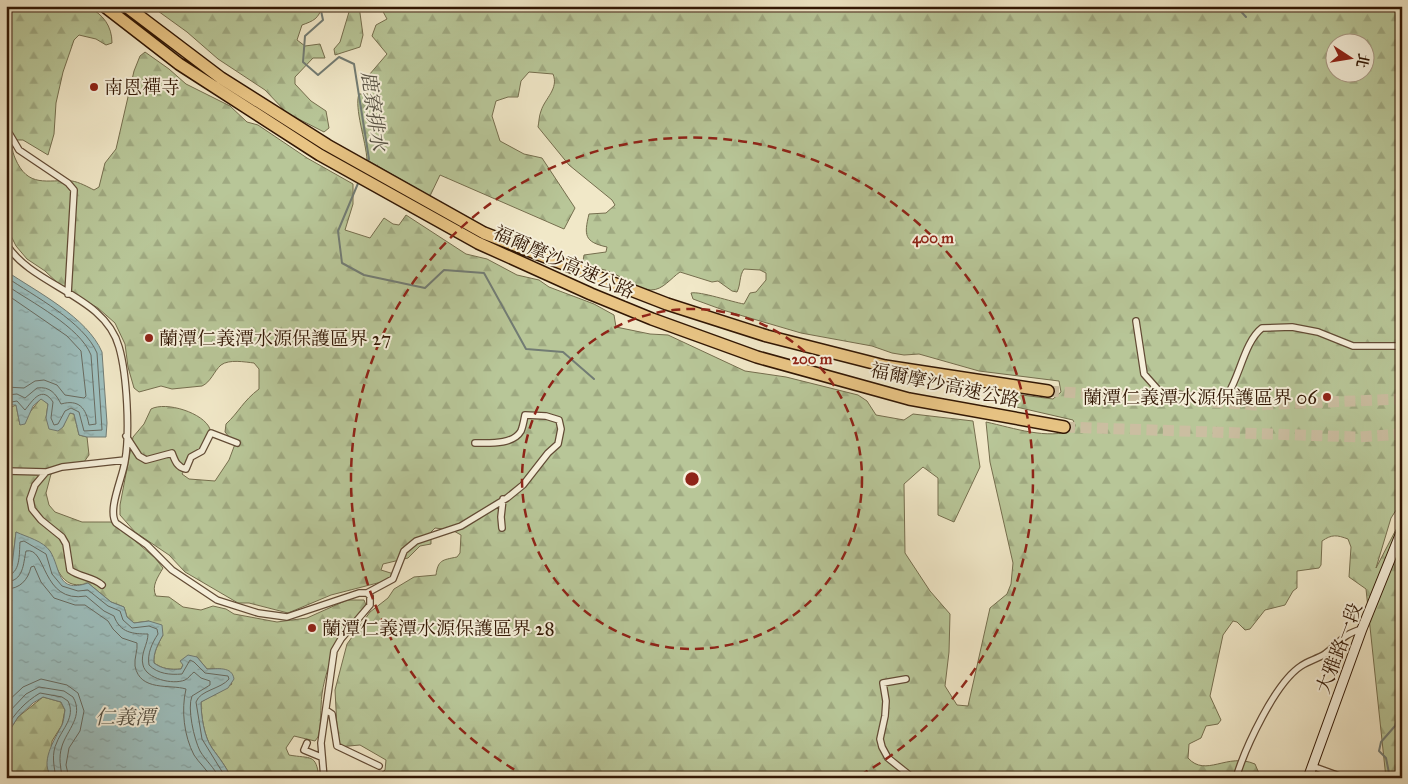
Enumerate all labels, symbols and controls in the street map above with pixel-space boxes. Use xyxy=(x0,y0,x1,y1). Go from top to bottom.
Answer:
north arrow xyxy=(1326,32,1376,82)
text: 北 xyxy=(1352,52,1372,69)
water label: 鹿寮排水 xyxy=(357,70,392,154)
place label: 南恩禪寺 xyxy=(104,76,180,99)
marker: 南恩禪寺 xyxy=(88,81,100,93)
street label: 福爾摩沙高速公路 xyxy=(490,221,638,303)
text: 400 m xyxy=(912,229,954,248)
place label: 蘭潭仁義潭水源保護區界 27 xyxy=(159,327,391,350)
marker: 蘭潭仁義潭水源保護區界 27 xyxy=(143,332,155,344)
text: 200 m xyxy=(792,350,833,368)
street label: 福爾摩沙高速公路 xyxy=(868,358,1022,412)
place label: 蘭潭仁義潭水源保護區界 06 xyxy=(1083,386,1318,409)
marker: 蘭潭仁義潭水源保護區界 06 xyxy=(1321,391,1333,403)
centre of rings xyxy=(683,470,701,488)
street label: 大雅路一段 xyxy=(1311,600,1367,696)
place label: 蘭潭仁義潭水源保護區界 28 xyxy=(322,617,555,640)
marker: 蘭潭仁義潭水源保護區界 28 xyxy=(306,622,318,634)
water label: 仁義潭 xyxy=(95,705,158,729)

